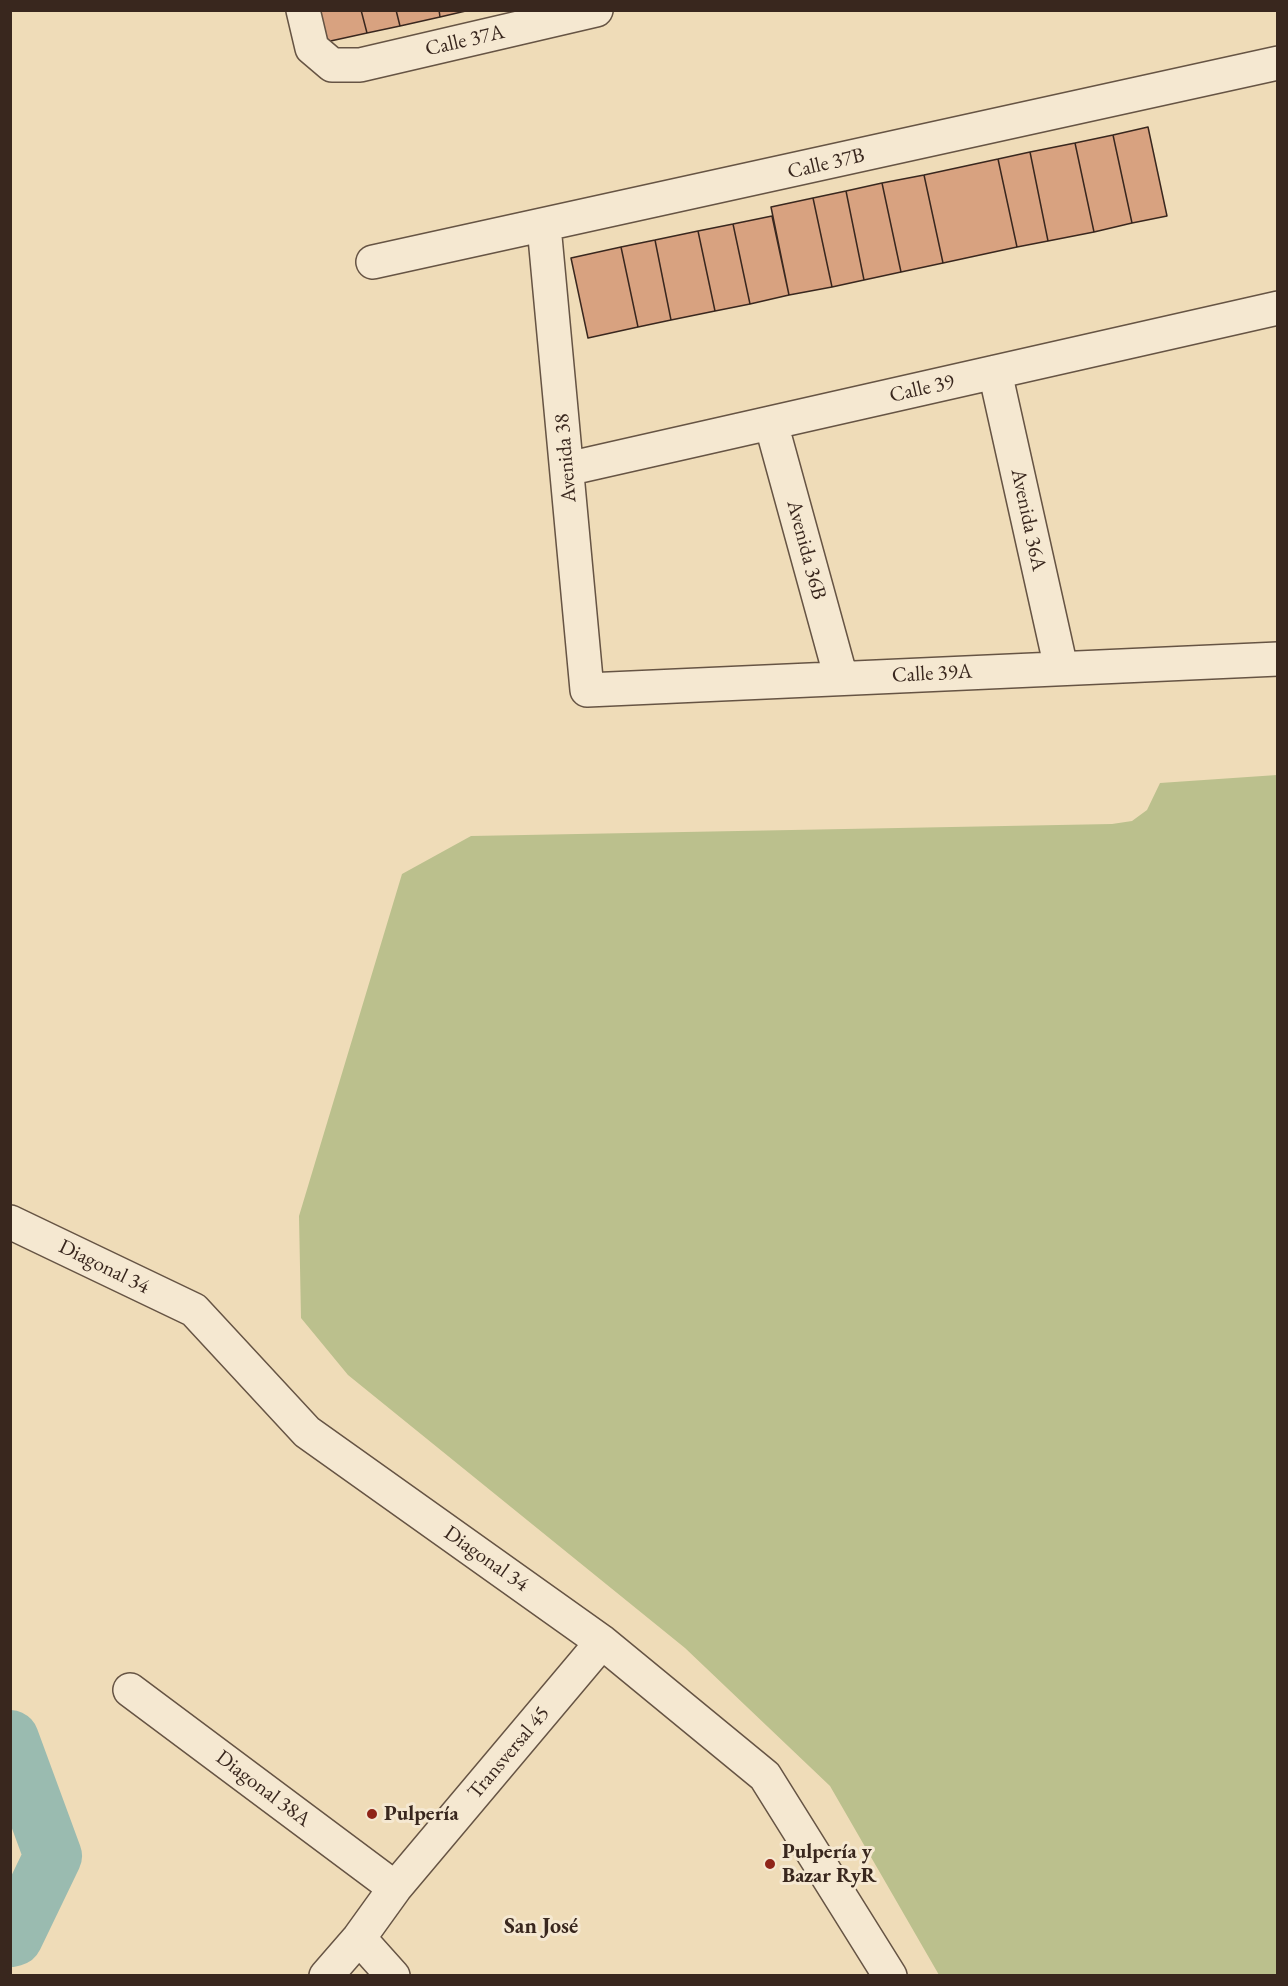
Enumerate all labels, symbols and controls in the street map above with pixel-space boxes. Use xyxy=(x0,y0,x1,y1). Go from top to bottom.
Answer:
street label: Calle 37A xyxy=(423,20,507,62)
street label: Calle 37B xyxy=(785,143,867,185)
street label: Calle 39 xyxy=(887,369,957,409)
street label: Avenida 38 xyxy=(550,412,582,504)
street label: Avenida 36A xyxy=(1005,466,1051,574)
street label: Avenida 36B xyxy=(781,498,831,602)
street label: Calle 39A xyxy=(891,659,973,689)
street label: Diagonal 34 xyxy=(55,1234,153,1300)
street label: Diagonal 34 xyxy=(439,1521,533,1597)
street label: Transversal 45 xyxy=(463,1701,555,1805)
street label: Diagonal 38A xyxy=(211,1745,315,1833)
place label: Pulpería xyxy=(384,1801,459,1827)
marker: Pulpería xyxy=(365,1807,379,1821)
place label: Pulpería y Bazar RyR xyxy=(782,1839,877,1889)
marker: Pulpería y Bazar RyR xyxy=(763,1857,777,1871)
district label: San José xyxy=(504,1914,578,1940)

